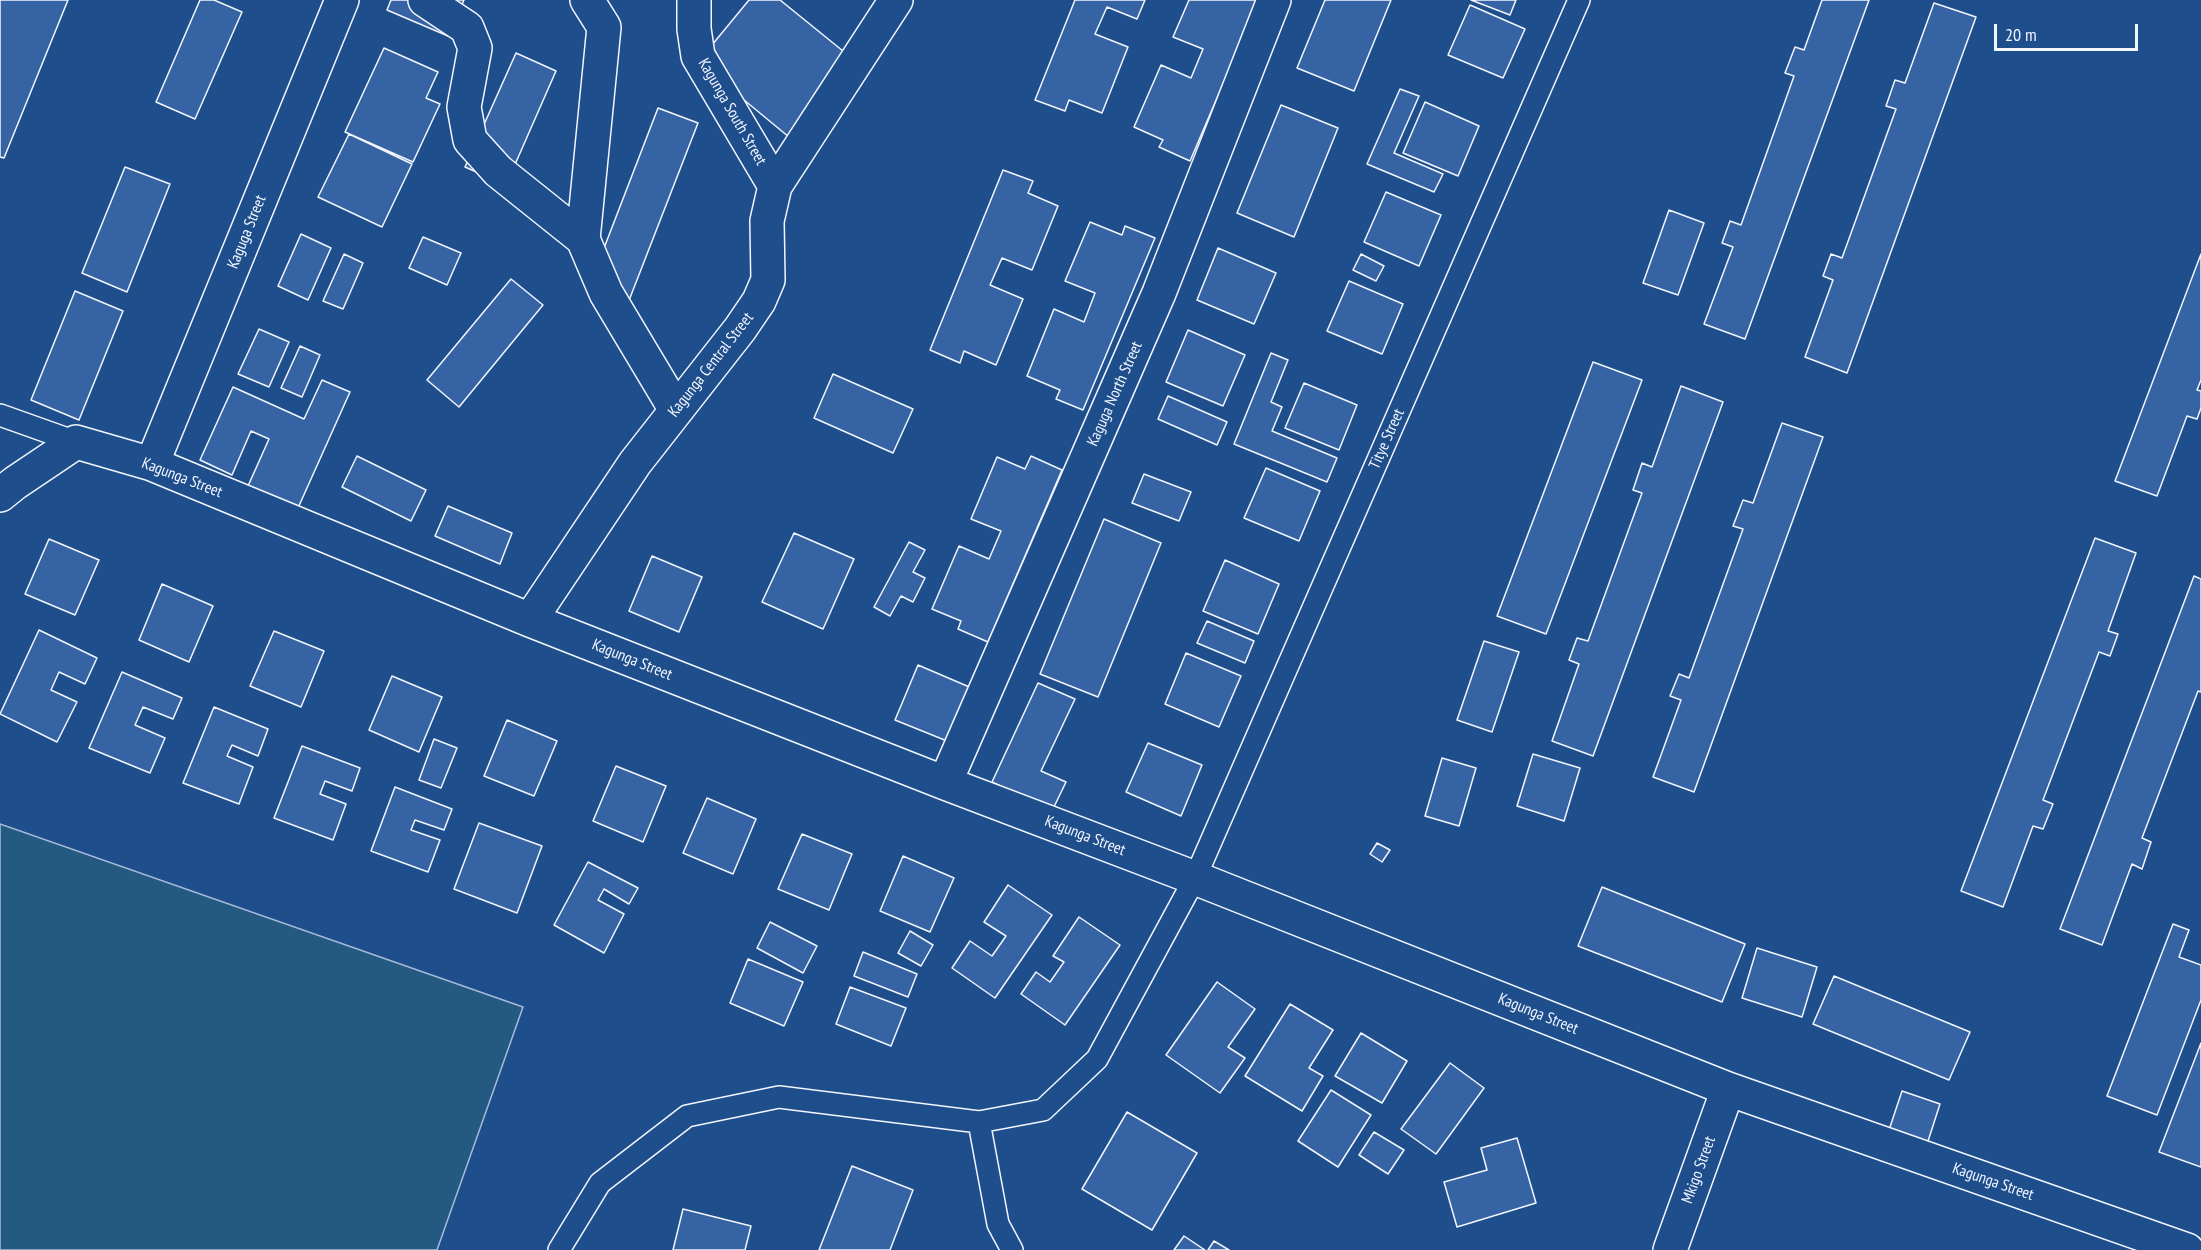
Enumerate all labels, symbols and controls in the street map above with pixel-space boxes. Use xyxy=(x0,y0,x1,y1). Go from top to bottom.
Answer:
scale bar xyxy=(1997,12,2141,50)
text: 20 m xyxy=(2005,23,2037,46)
street label: Kagunga South Street xyxy=(694,55,770,169)
street label: Kaguga Street xyxy=(224,192,270,272)
street label: Kagunga Central Street xyxy=(664,309,758,421)
street label: Kaguga North Street xyxy=(1083,339,1147,449)
street label: Titye Street xyxy=(1365,406,1409,472)
street label: Kagunga Street xyxy=(139,454,225,502)
street label: Kagunga Street xyxy=(589,635,675,685)
street label: Kagunga Street xyxy=(1042,812,1128,860)
street label: Kagunga Street xyxy=(1495,989,1581,1039)
street label: Mkigo Street xyxy=(1678,1134,1720,1206)
street label: Kagunga Street xyxy=(1950,1159,2036,1205)

